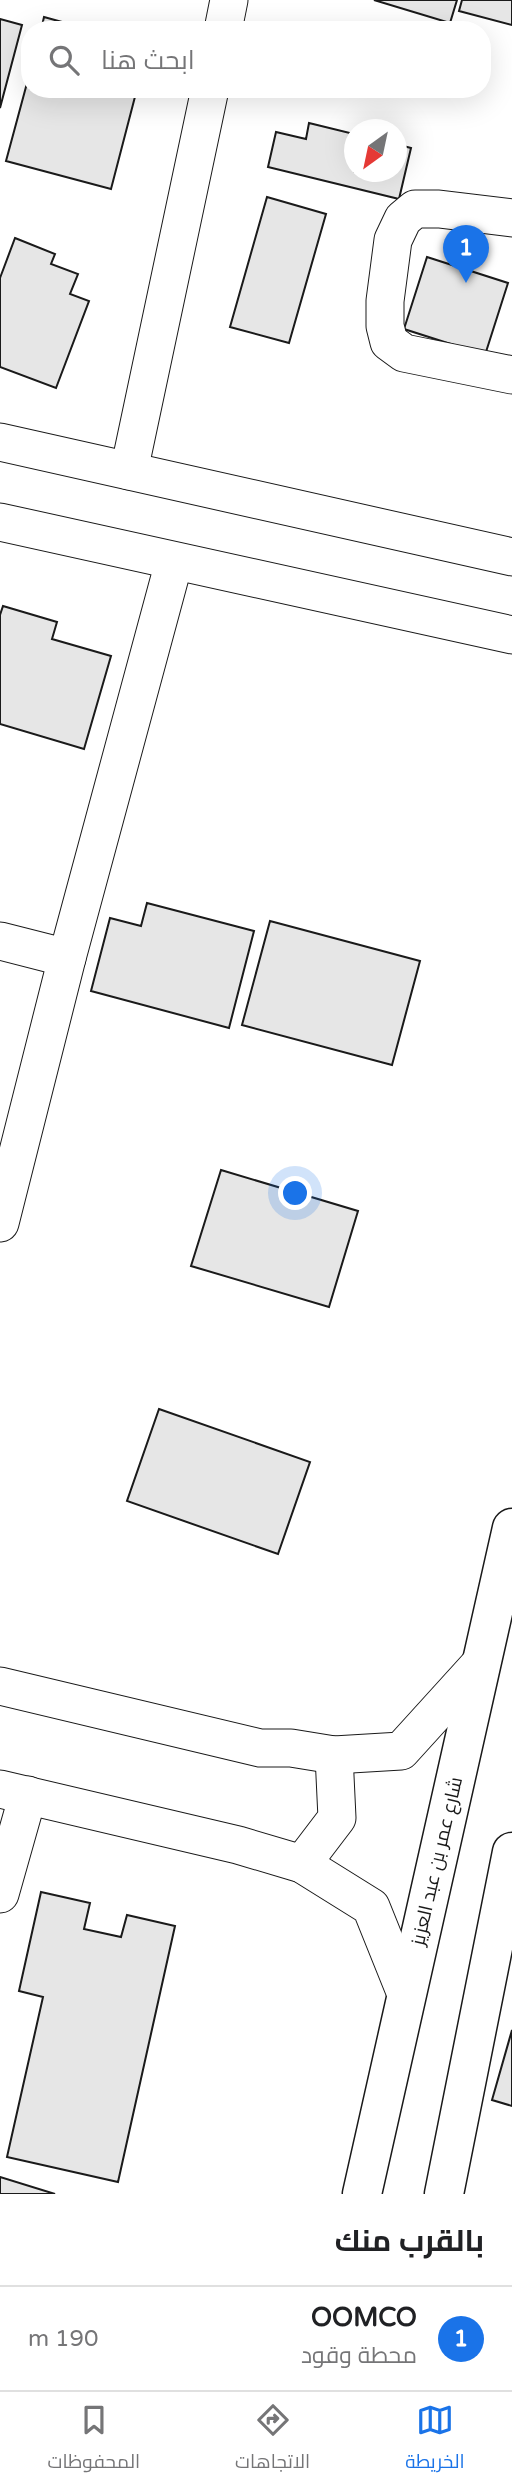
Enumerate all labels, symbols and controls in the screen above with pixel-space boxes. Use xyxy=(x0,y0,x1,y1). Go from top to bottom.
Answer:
search box xyxy=(21,21,491,98)
icon: search xyxy=(45,41,83,79)
text: ابحث هنا xyxy=(101,45,195,76)
north arrow xyxy=(344,119,407,182)
pin: 1 xyxy=(443,225,489,283)
your location xyxy=(278,1176,312,1210)
street label: شارع عمر بن عبد العزيز xyxy=(407,1775,469,1949)
text: بالقرب منك xyxy=(335,2223,484,2260)
text: OOMCO xyxy=(311,2302,417,2333)
text: 190 m xyxy=(28,2325,98,2353)
text: 1 xyxy=(454,2325,468,2353)
text: محطة وقود xyxy=(301,2342,417,2370)
tab: المحفوظات xyxy=(48,2401,140,2479)
tab: الاتجاهات xyxy=(235,2401,310,2479)
tab: الخريطة xyxy=(405,2401,465,2479)

